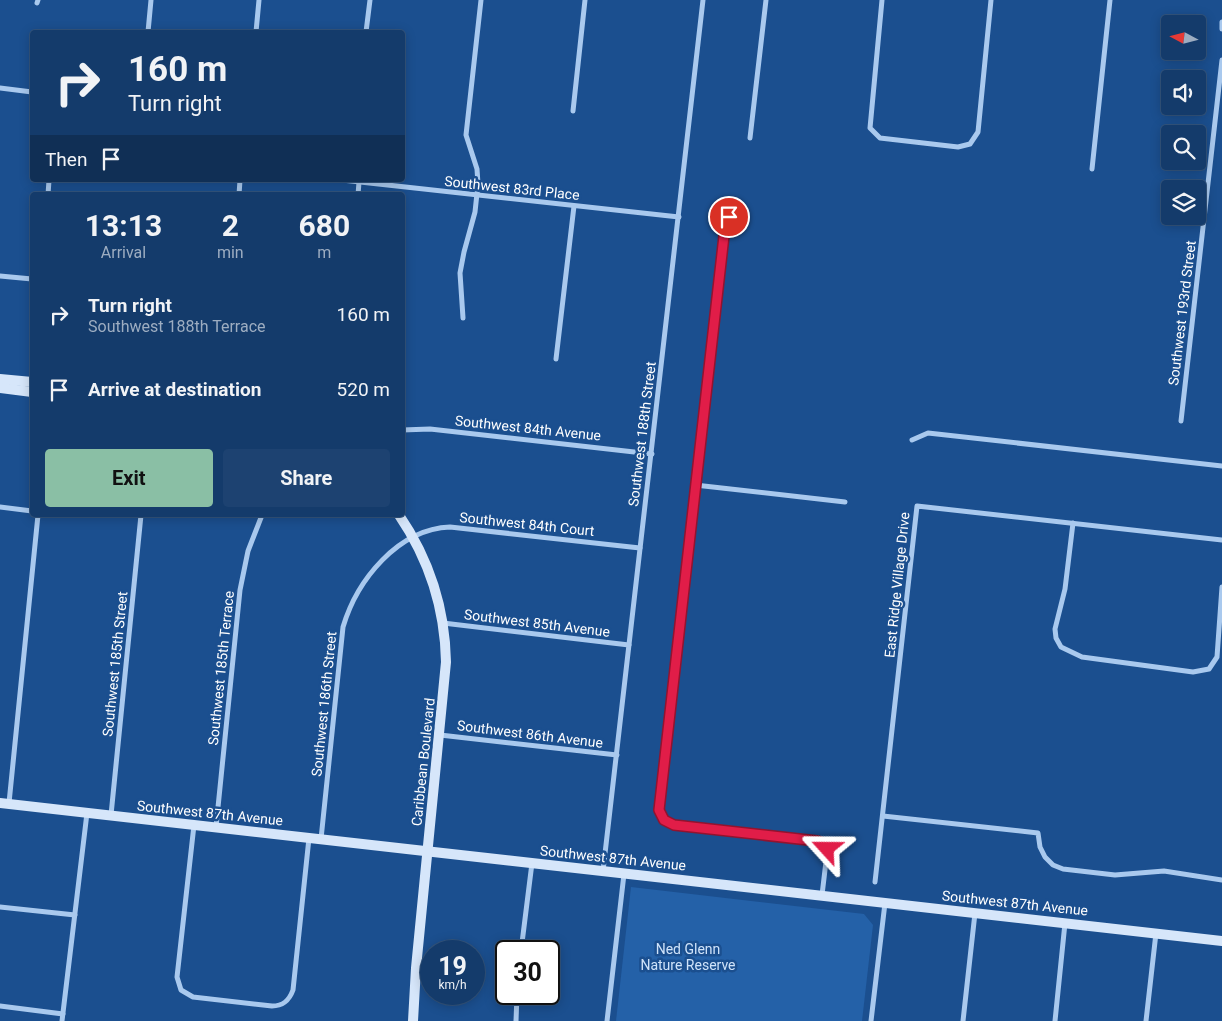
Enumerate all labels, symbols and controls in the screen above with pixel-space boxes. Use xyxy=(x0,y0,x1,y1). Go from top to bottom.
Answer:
north arrow xyxy=(1161,15,1206,60)
map controls xyxy=(1161,15,1206,225)
text: 160 m xyxy=(128,49,227,90)
icon: right xyxy=(45,50,110,115)
button: sound xyxy=(1161,70,1206,115)
text: Turn right xyxy=(128,91,222,116)
button: search xyxy=(1161,125,1206,170)
icon: arrive xyxy=(97,145,125,173)
text: Then xyxy=(45,148,87,171)
street label: Southwest 83rd Place xyxy=(444,173,580,203)
button: layers xyxy=(1161,180,1206,225)
pin xyxy=(708,196,750,238)
icon: arrive xyxy=(715,203,743,231)
text: 13:13 xyxy=(85,208,162,243)
text: 2 xyxy=(222,208,239,243)
text: 680 xyxy=(299,208,350,243)
street label: Southwest 193rd Street xyxy=(1165,239,1199,386)
text: Arrival xyxy=(101,243,146,262)
text: min xyxy=(217,243,244,262)
text: m xyxy=(317,243,331,262)
text: Turn right xyxy=(88,294,172,317)
icon: right xyxy=(45,301,73,329)
text: 160 m xyxy=(337,303,390,326)
text: Southwest 188th Terrace xyxy=(88,317,266,336)
street label: Southwest 188th Street xyxy=(625,360,659,507)
icon: arrive xyxy=(45,376,73,404)
text: Arrive at destination xyxy=(88,378,261,401)
text: 520 m xyxy=(337,378,390,401)
street label: Southwest 84th Avenue xyxy=(454,412,602,444)
button: Exit xyxy=(45,449,213,507)
button: Share xyxy=(223,449,390,507)
street label: Southwest 84th Court xyxy=(459,509,596,539)
street label: East Ridge Village Drive xyxy=(881,511,913,659)
street label: Southwest 185th Street xyxy=(99,590,131,737)
street label: Southwest 185th Terrace xyxy=(205,590,237,746)
street label: Southwest 85th Avenue xyxy=(463,606,611,640)
street label: Southwest 186th Street xyxy=(308,630,340,777)
street label: Caribbean Boulevard xyxy=(408,697,438,827)
street label: Southwest 86th Avenue xyxy=(456,717,604,751)
street label: Southwest 87th Avenue xyxy=(136,797,284,829)
position arrow xyxy=(800,822,852,874)
street label: Southwest 87th Avenue xyxy=(539,842,687,874)
street label: Southwest 87th Avenue xyxy=(941,887,1089,919)
speed limit sign: 30 xyxy=(495,940,560,1005)
park label: Ned Glenn Nature Reserve xyxy=(640,941,736,973)
text: 19 xyxy=(438,952,467,981)
text: km/h xyxy=(438,978,467,992)

